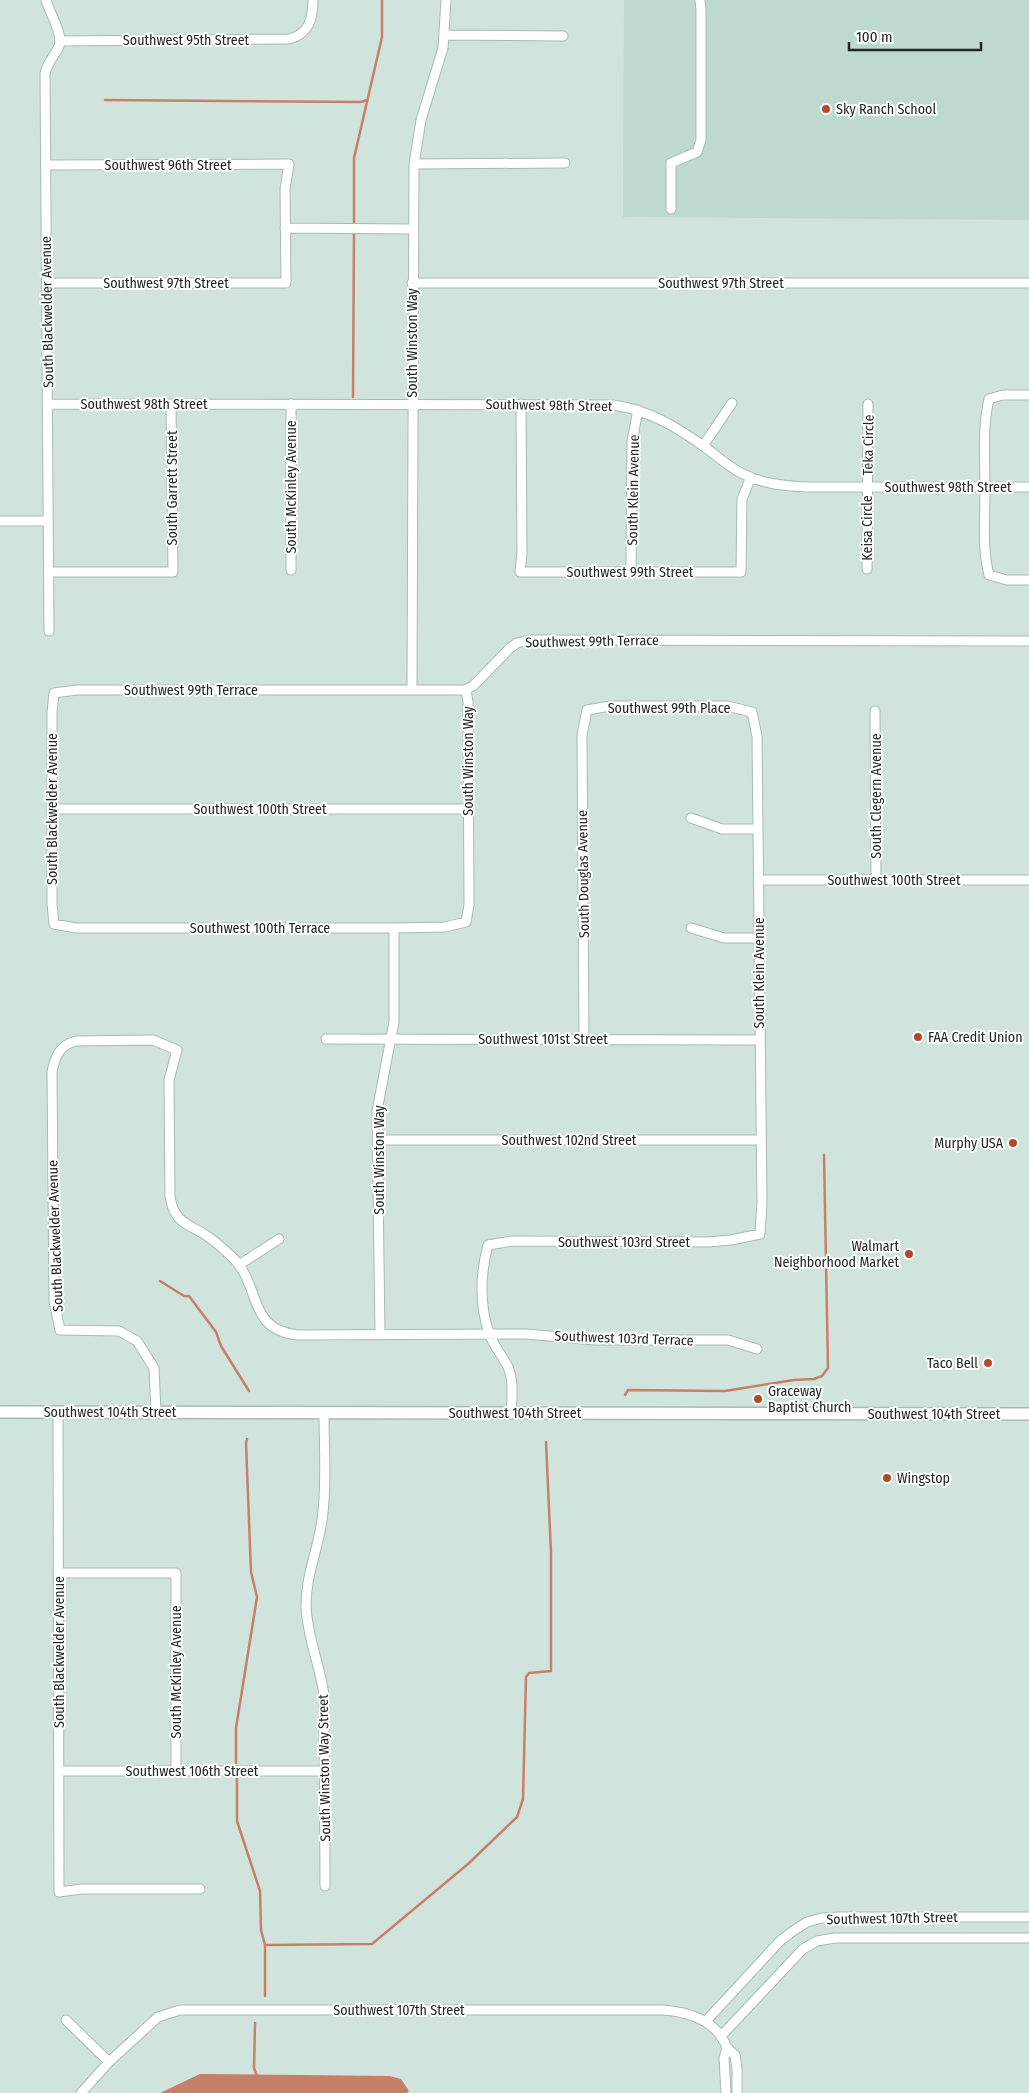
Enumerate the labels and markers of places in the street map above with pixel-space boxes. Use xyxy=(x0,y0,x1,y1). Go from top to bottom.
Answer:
place label: Sky Ranch School xyxy=(836,101,936,118)
marker: Sky Ranch School xyxy=(820,103,832,115)
place label: FAA Credit Union xyxy=(928,1029,1023,1046)
marker: FAA Credit Union xyxy=(912,1031,924,1043)
place label: Murphy USA xyxy=(934,1135,1004,1152)
marker: Murphy USA xyxy=(1007,1137,1019,1149)
place label: Walmart Neighborhood Market xyxy=(774,1238,899,1271)
marker: Walmart Neighborhood Market xyxy=(903,1248,915,1260)
place label: Taco Bell xyxy=(927,1355,978,1372)
marker: Taco Bell xyxy=(982,1357,994,1369)
place label: Graceway Baptist Church xyxy=(768,1383,851,1416)
marker: Graceway Baptist Church xyxy=(752,1393,764,1405)
place label: Wingstop xyxy=(897,1470,950,1487)
marker: Wingstop xyxy=(881,1472,893,1484)

